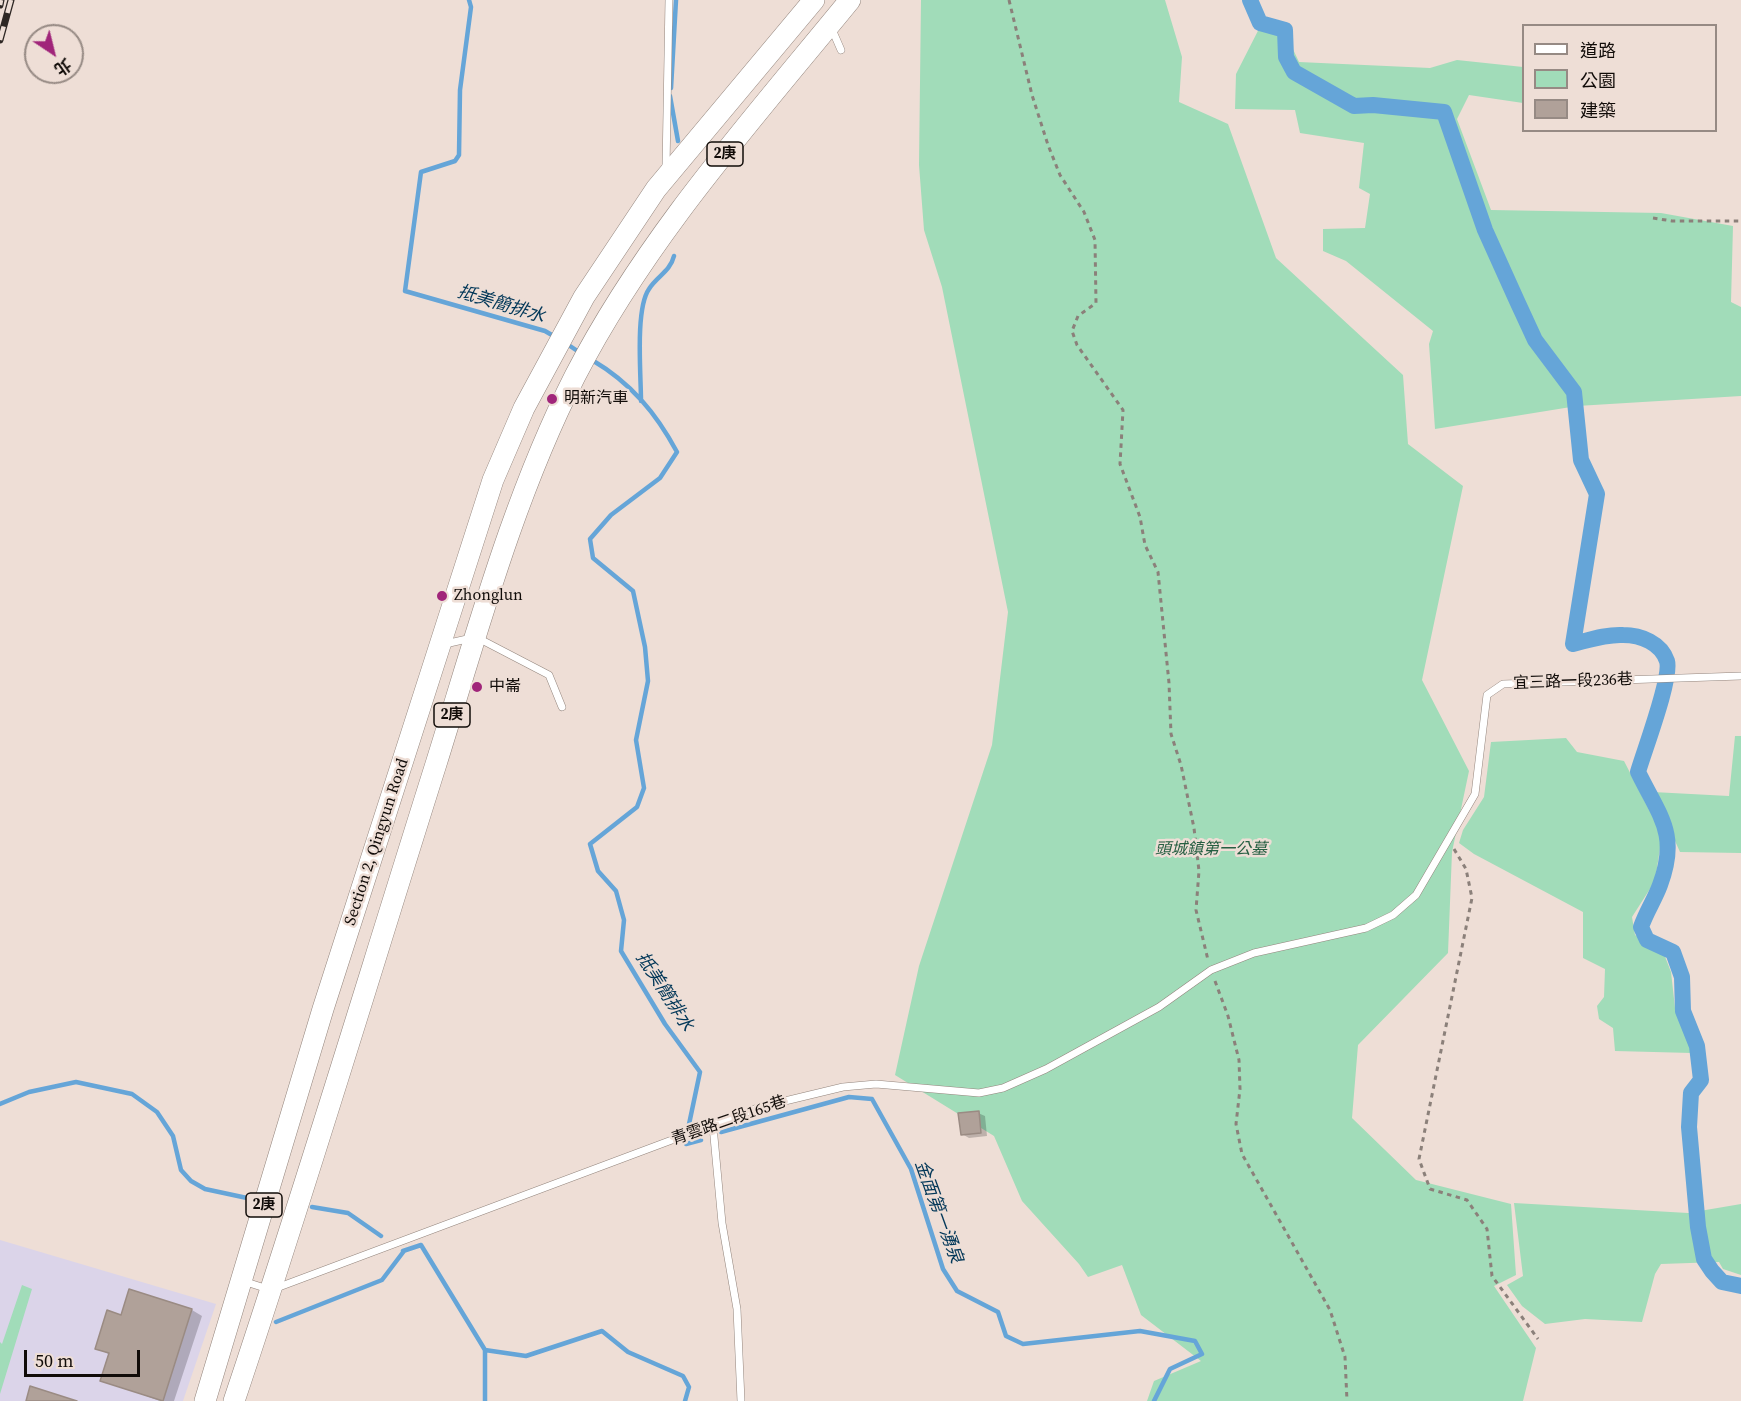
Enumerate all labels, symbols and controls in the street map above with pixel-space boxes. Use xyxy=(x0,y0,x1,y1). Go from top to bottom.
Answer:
north arrow xyxy=(24,24,84,84)
legend xyxy=(1522,24,1717,132)
text: 道路 xyxy=(1580,38,1616,63)
text: 北 xyxy=(50,53,76,81)
text: 公園 xyxy=(1580,68,1616,93)
text: 建築 xyxy=(1580,98,1616,123)
road number: 2庚 xyxy=(707,142,743,166)
water label: 抵美簡排水 xyxy=(455,282,547,328)
place label: 明新汽車 xyxy=(564,389,628,409)
marker: 明新汽車 xyxy=(545,392,559,406)
place label: Zhonglun xyxy=(454,586,523,606)
marker: Zhonglun xyxy=(435,589,449,603)
street label: 宜三路一段236巷 xyxy=(1513,670,1633,694)
place label: 中崙 xyxy=(489,677,521,697)
marker: 中崙 xyxy=(470,680,484,694)
road number: 2庚 xyxy=(434,703,470,727)
street label: Section 2, Qingyun Road xyxy=(341,756,413,928)
park label: 頭城鎮第一公墓 xyxy=(1155,840,1267,860)
water label: 抵美簡排水 xyxy=(630,948,698,1036)
street label: 青雲路二段165巷 xyxy=(669,1092,789,1150)
water label: 金面第一湧泉 xyxy=(909,1158,967,1266)
road number: 2庚 xyxy=(246,1193,282,1217)
scale bar xyxy=(27,1338,142,1376)
text: 50 m xyxy=(35,1348,73,1373)

